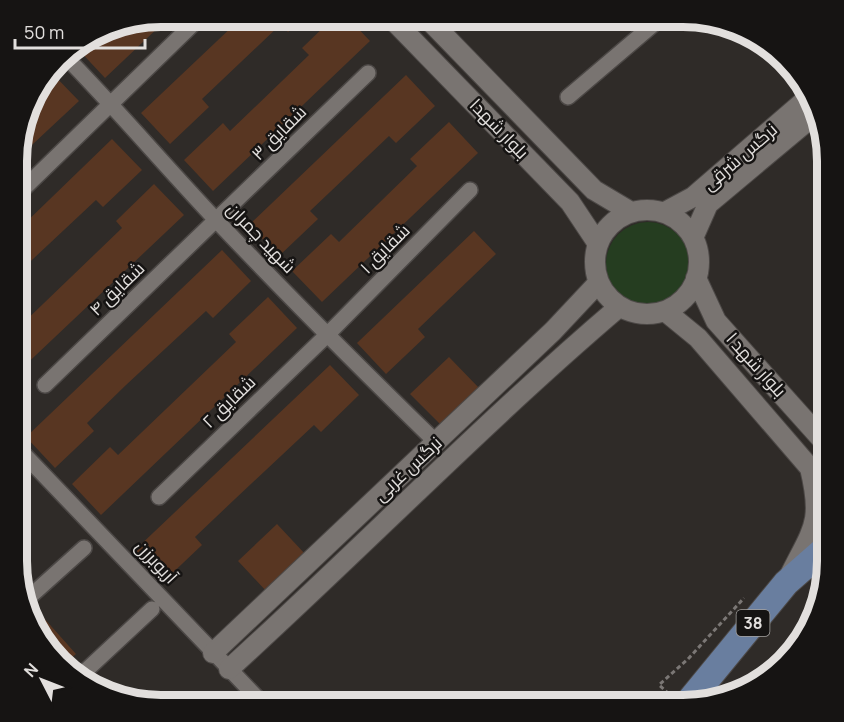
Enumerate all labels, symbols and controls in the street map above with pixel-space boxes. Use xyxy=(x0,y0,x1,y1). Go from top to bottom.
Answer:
scale bar xyxy=(15,12,146,50)
text: 50 m xyxy=(24,20,64,44)
street label: بلوار شهدا xyxy=(465,93,534,164)
street label: شقایق ۳ xyxy=(246,100,312,166)
street label: نرگس شرقی xyxy=(697,117,782,195)
street label: شهید چمران xyxy=(221,197,301,279)
street label: شقایق ۱ xyxy=(354,218,415,279)
street label: شقایق ۴ xyxy=(83,256,150,321)
street label: بلوار شهد ا xyxy=(721,327,792,402)
street label: شقایق ۲ xyxy=(196,370,261,433)
street label: نرگس غربی xyxy=(368,430,447,506)
street label: آریوبرزن xyxy=(130,534,183,589)
road number: 38 xyxy=(736,610,770,636)
north arrow xyxy=(12,650,72,710)
text: N xyxy=(19,658,43,682)

